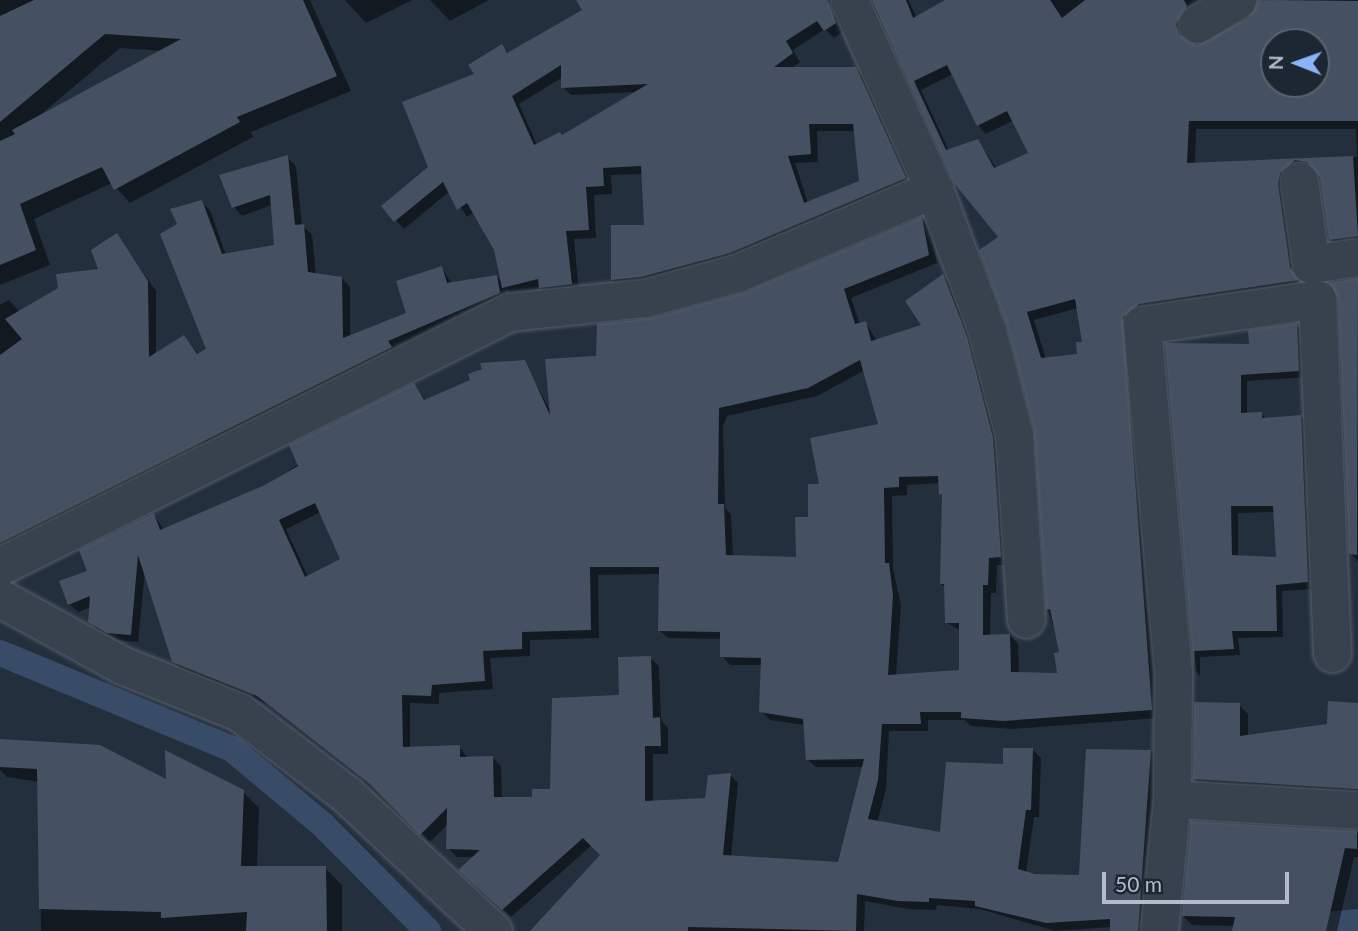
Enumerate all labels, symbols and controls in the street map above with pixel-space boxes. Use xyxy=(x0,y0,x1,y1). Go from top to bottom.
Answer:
north arrow xyxy=(1260,28,1330,98)
text: N xyxy=(1264,55,1287,70)
scale bar xyxy=(1106,858,1293,902)
text: 50 m xyxy=(1115,871,1162,896)

